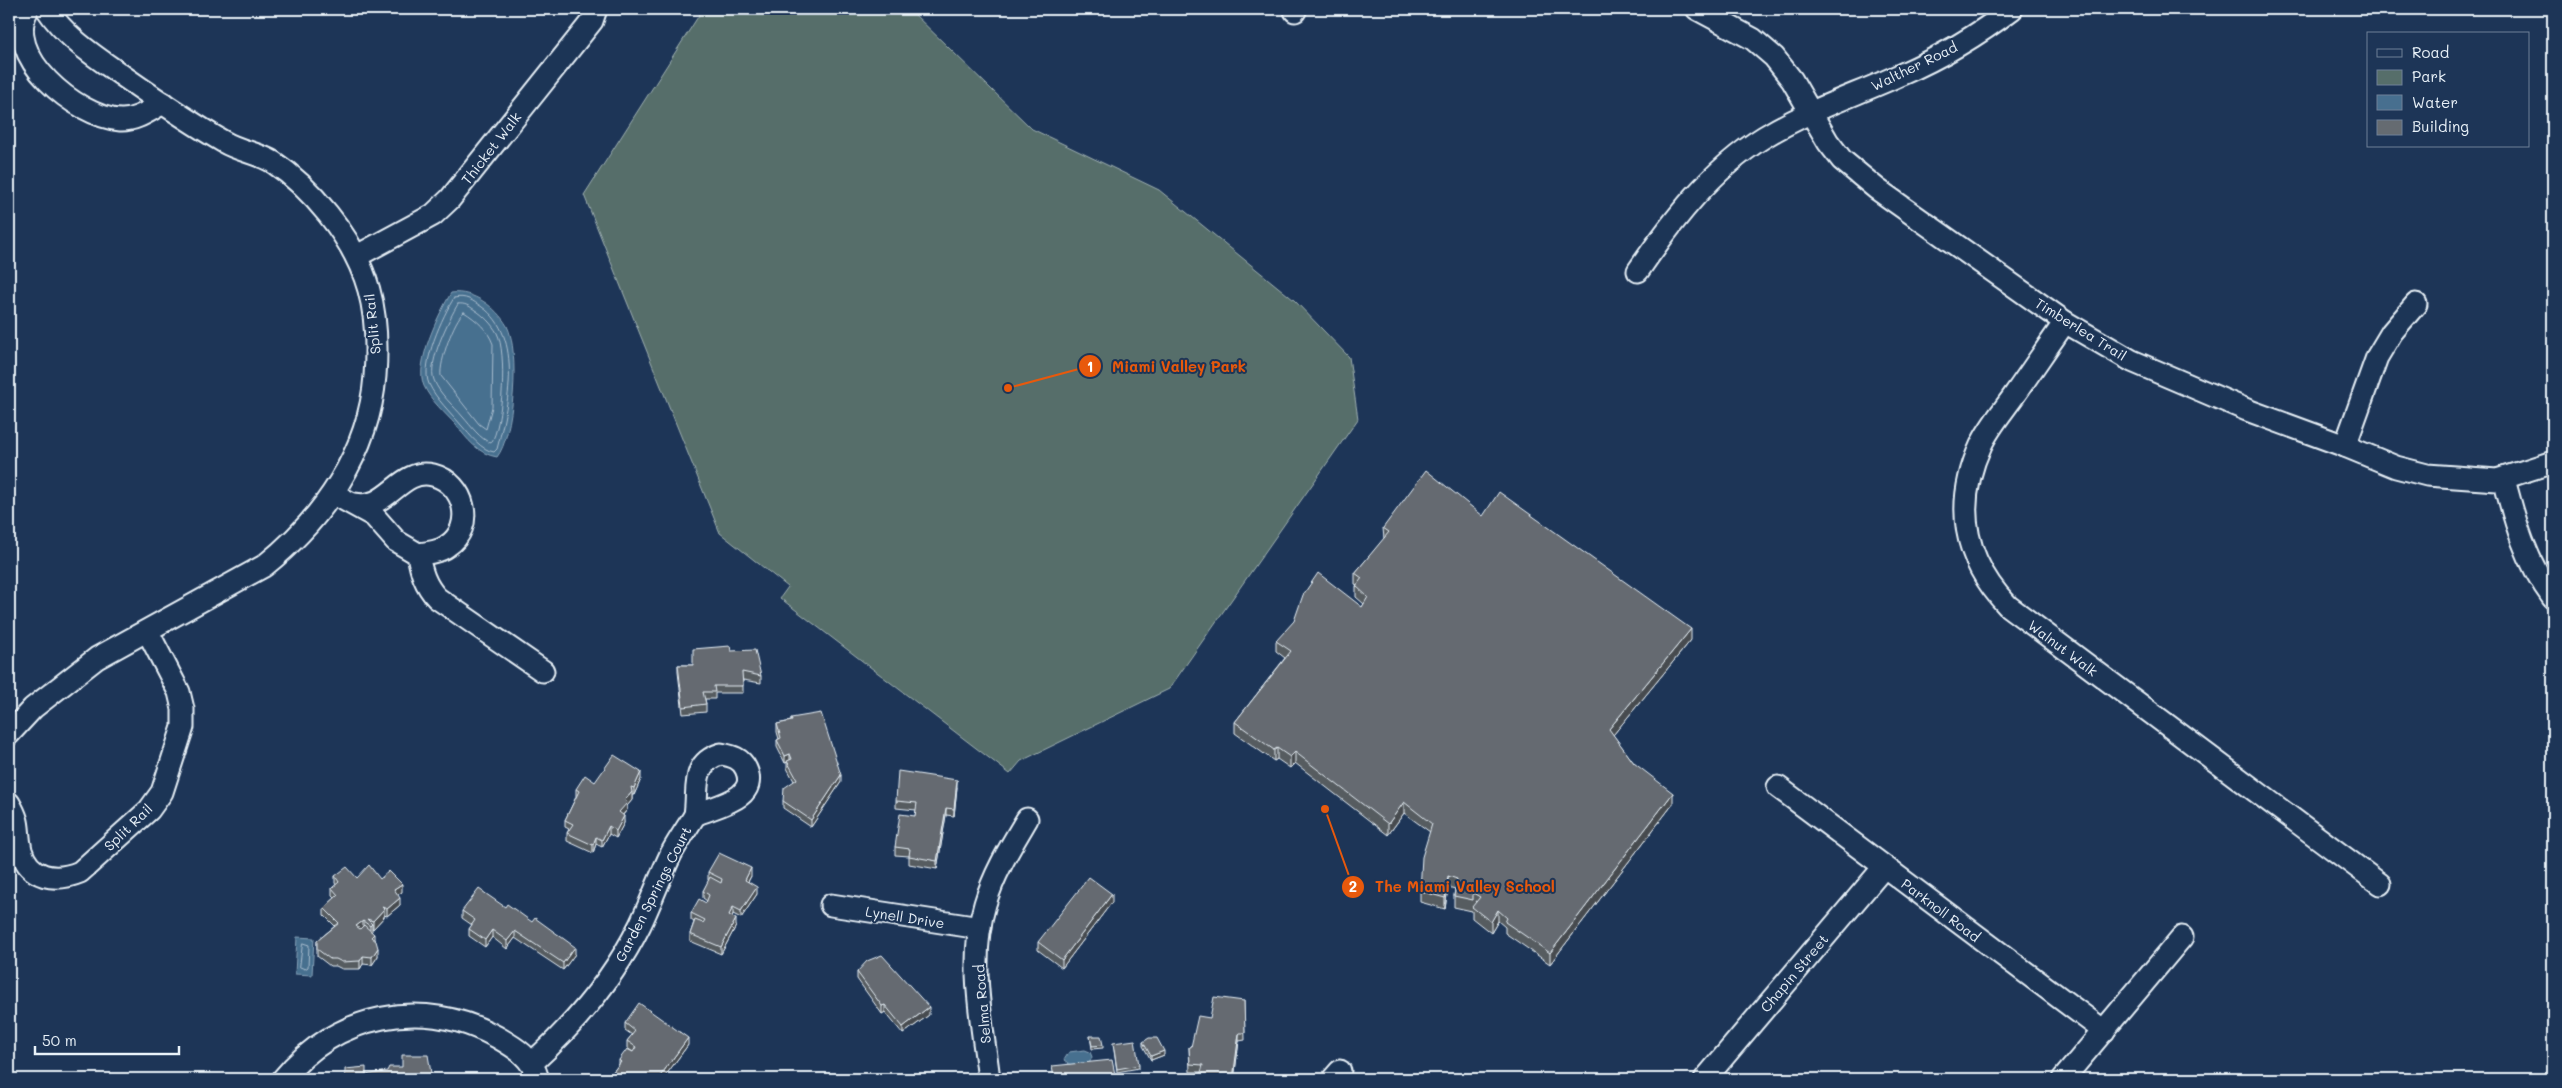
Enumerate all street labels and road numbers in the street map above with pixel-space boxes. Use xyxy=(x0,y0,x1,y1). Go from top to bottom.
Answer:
street label: Walther Road xyxy=(1868,37,1960,95)
street label: Thicket Walk xyxy=(457,108,525,188)
street label: Split Rail xyxy=(359,293,385,355)
street label: Timberlea Trail xyxy=(2032,293,2130,365)
street label: Walnut Walk xyxy=(2024,616,2102,680)
street label: Split Rail xyxy=(100,799,156,855)
street label: Garden Springs Court xyxy=(610,823,696,965)
street label: Parknoll Road xyxy=(1898,874,1984,946)
street label: Lynell Drive xyxy=(864,901,946,933)
street label: Chapin Street xyxy=(1756,930,1832,1016)
street label: Selma Road xyxy=(969,964,995,1044)

